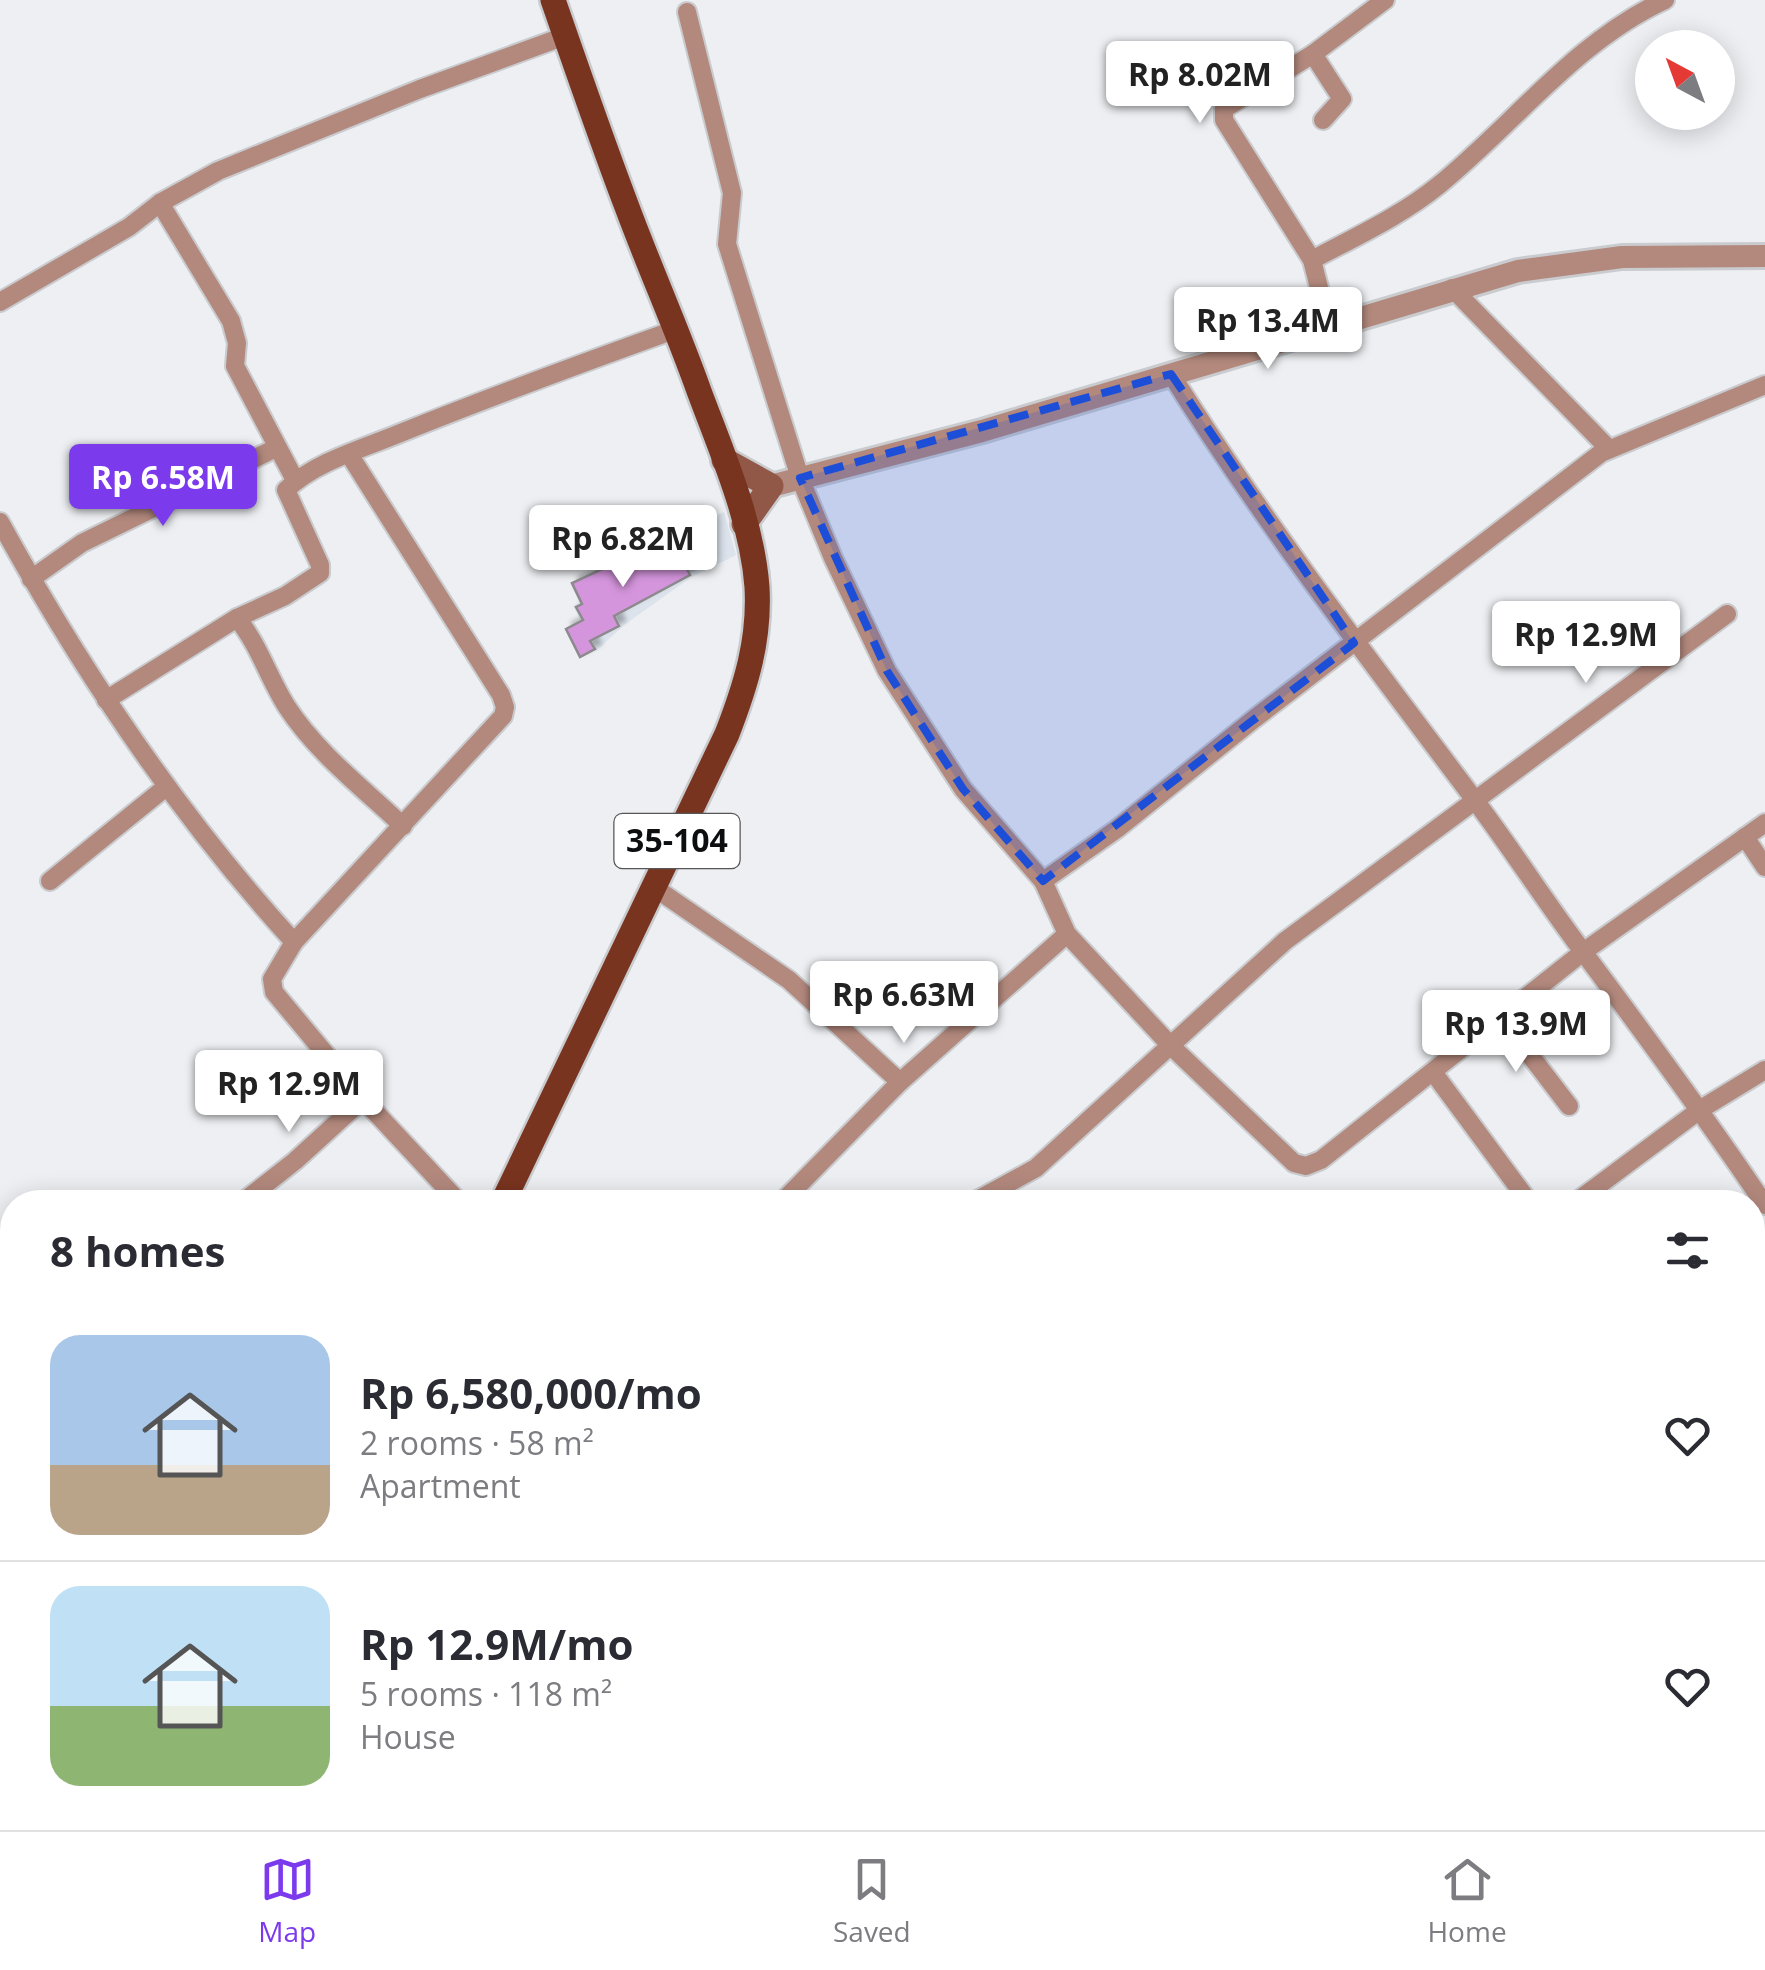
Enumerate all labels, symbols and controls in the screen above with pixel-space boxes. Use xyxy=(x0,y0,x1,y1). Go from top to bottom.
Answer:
north arrow xyxy=(1635,30,1735,130)
map controls xyxy=(1635,30,1735,130)
pin: Rp 8.02M xyxy=(1097,41,1303,126)
text: Rp 8.02M xyxy=(1128,52,1272,95)
pin: Rp 13.4M xyxy=(1165,287,1371,372)
text: Rp 13.4M xyxy=(1196,298,1340,341)
pin: Rp 6.58M xyxy=(60,444,266,529)
text: Rp 6.58M xyxy=(91,455,235,498)
pin: Rp 6.82M xyxy=(520,505,726,590)
text: Rp 6.82M xyxy=(551,516,695,559)
pin: Rp 12.9M xyxy=(1483,601,1689,686)
text: Rp 12.9M xyxy=(1514,612,1658,655)
road number: 35-104 xyxy=(614,814,740,868)
pin: Rp 6.63M xyxy=(801,961,1007,1046)
text: Rp 6.63M xyxy=(832,972,976,1015)
pin: Rp 13.9M xyxy=(1413,990,1619,1075)
text: Rp 13.9M xyxy=(1444,1001,1588,1044)
pin: Rp 12.9M xyxy=(186,1050,392,1135)
text: Rp 12.9M xyxy=(217,1061,361,1104)
text: 8 homes xyxy=(50,1222,225,1279)
icon: filters xyxy=(1660,1223,1715,1278)
text: Rp 6,580,000/mo xyxy=(360,1364,702,1421)
icon: home xyxy=(130,1375,250,1495)
icon: heart xyxy=(1660,1408,1715,1463)
text: 2 rooms · 58 m² xyxy=(360,1421,594,1464)
text: Apartment xyxy=(360,1464,521,1507)
text: Rp 12.9M/mo xyxy=(360,1615,633,1672)
icon: home xyxy=(130,1626,250,1746)
icon: heart xyxy=(1660,1659,1715,1714)
text: 5 rooms · 118 m² xyxy=(360,1672,612,1715)
text: House xyxy=(360,1715,456,1758)
tab: Map xyxy=(258,1852,316,1950)
tab: Saved xyxy=(833,1852,911,1950)
tab: Home xyxy=(1427,1852,1507,1950)

